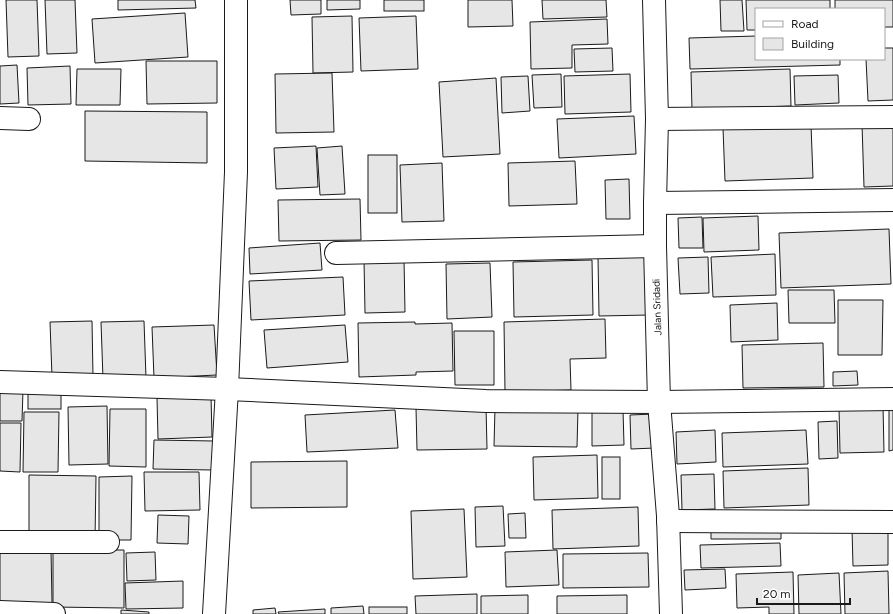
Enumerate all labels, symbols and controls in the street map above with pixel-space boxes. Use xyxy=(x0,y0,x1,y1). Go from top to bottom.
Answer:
legend xyxy=(755,8,885,60)
text: Road xyxy=(791,17,819,31)
text: Building xyxy=(791,37,834,51)
street label: Jalan Sridadi xyxy=(650,278,664,336)
scale bar xyxy=(757,580,850,606)
text: 20 m xyxy=(763,587,791,601)

